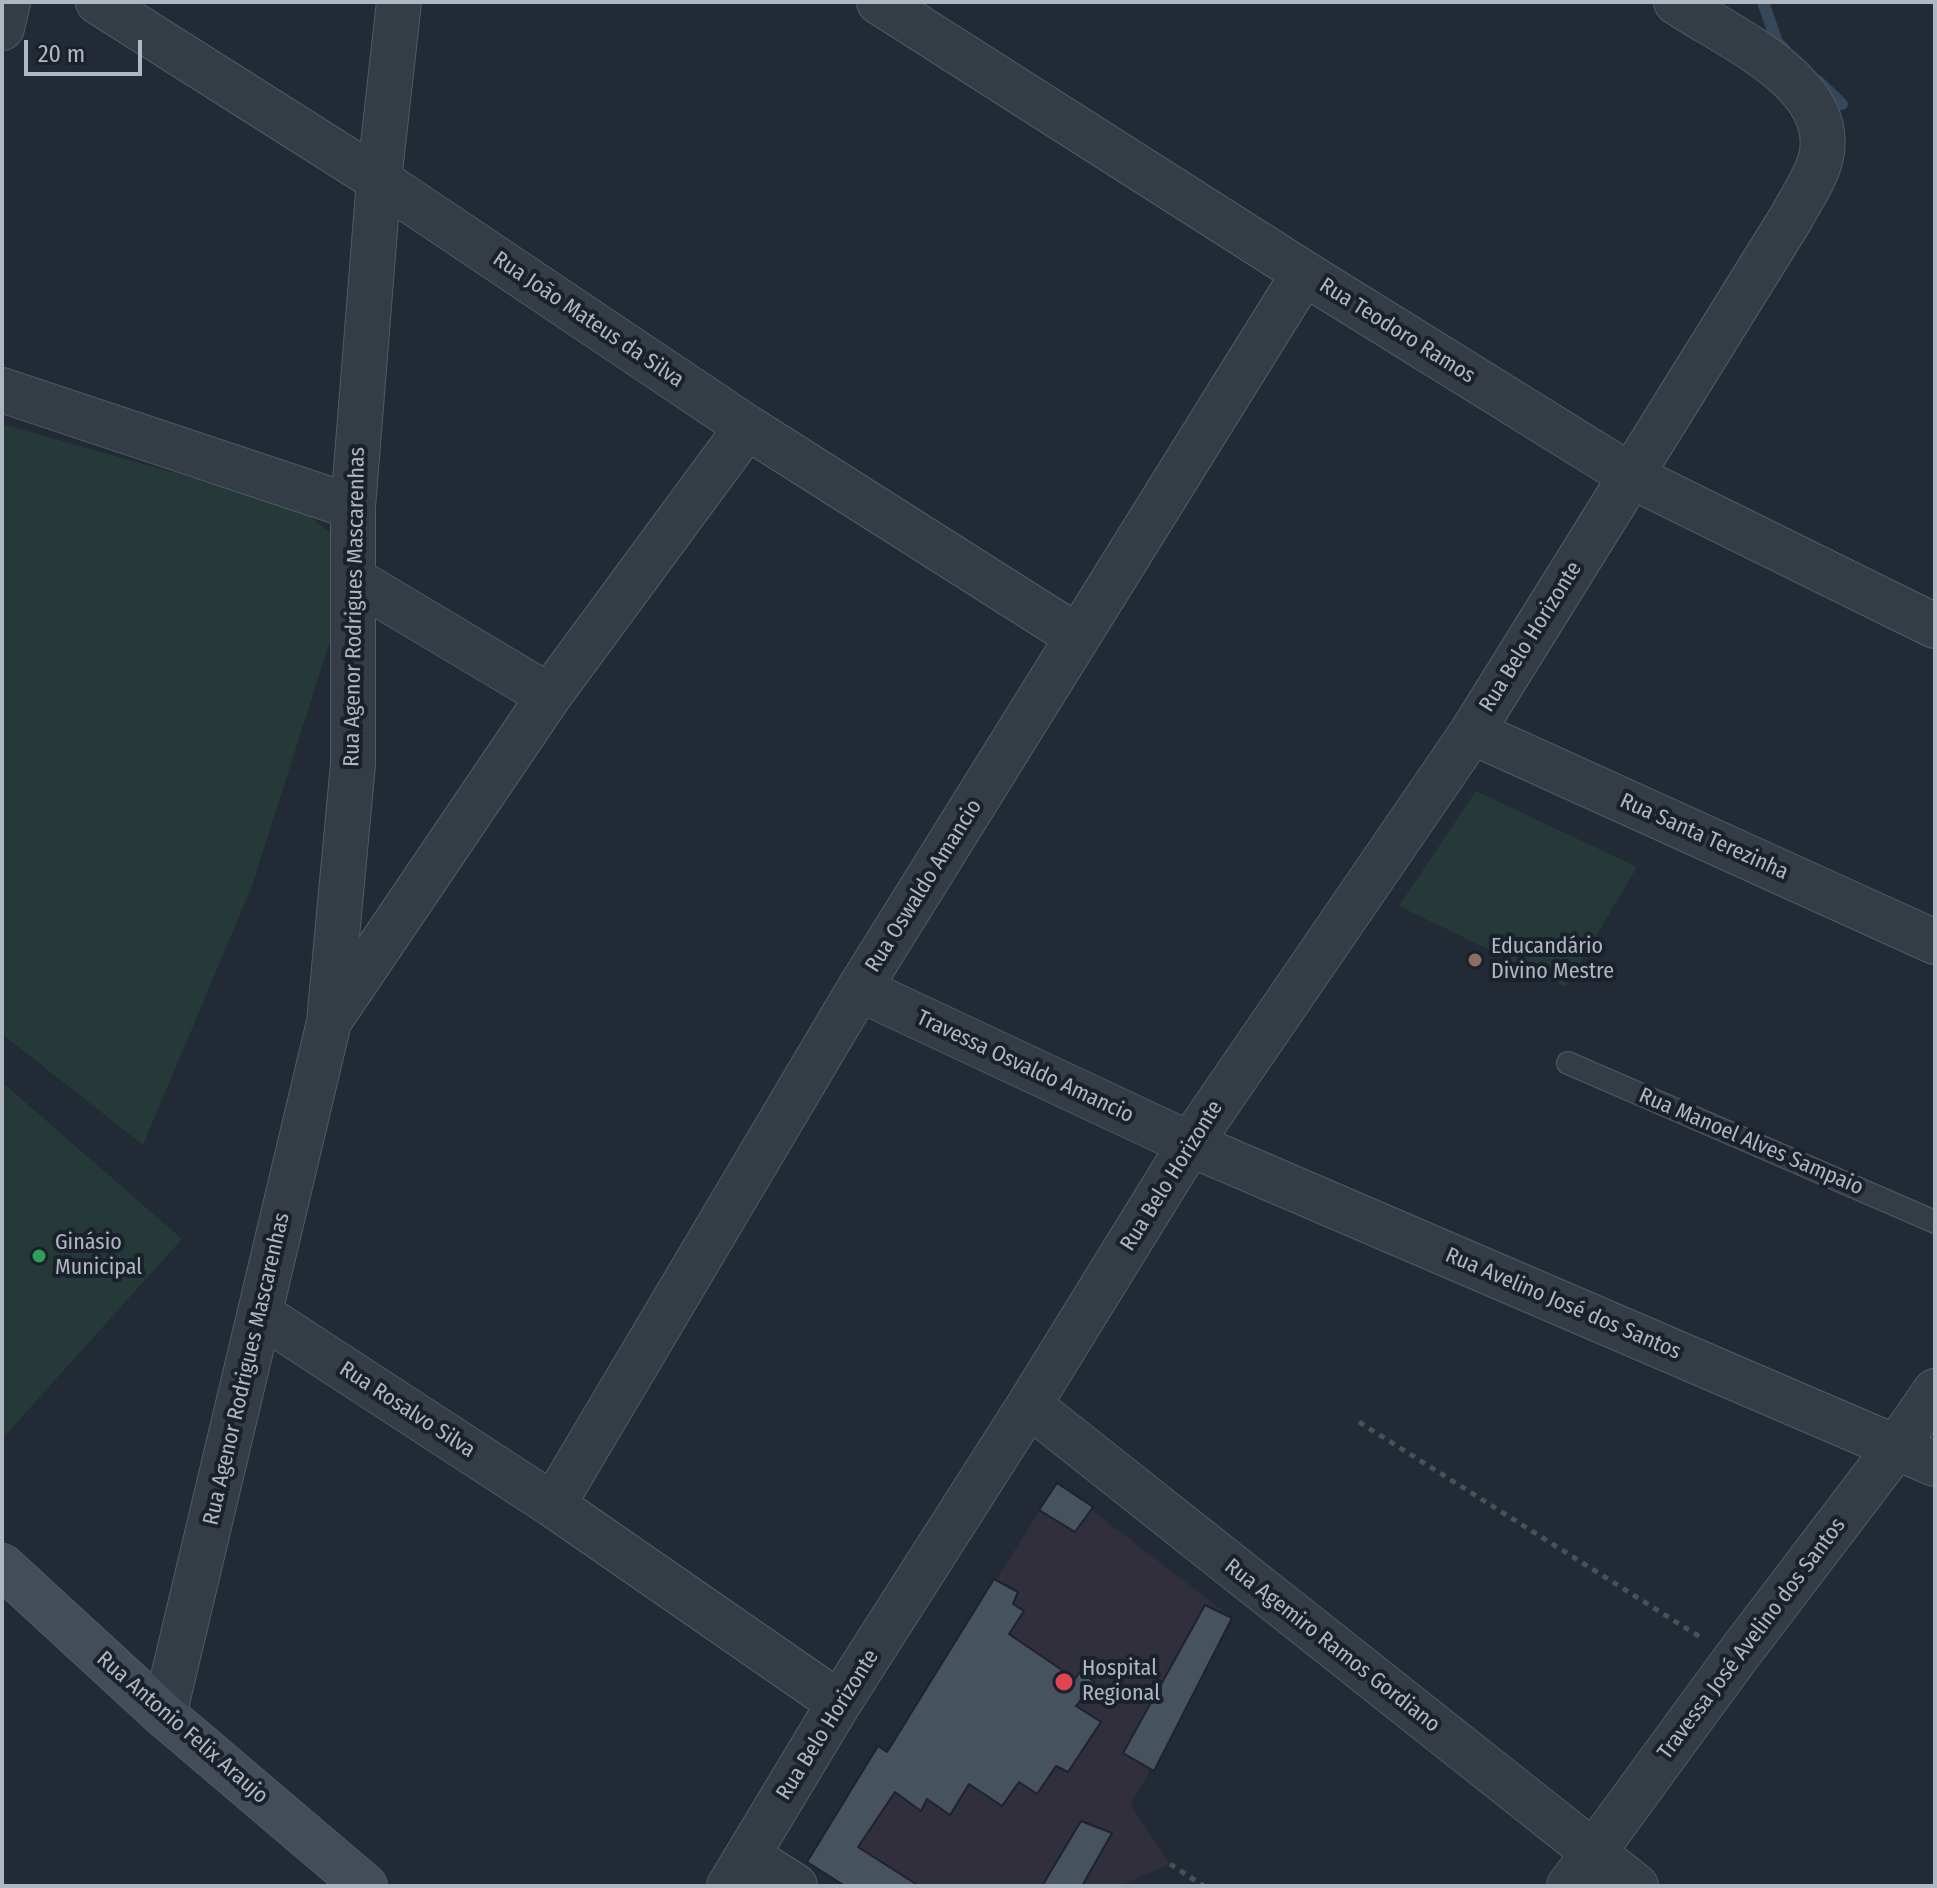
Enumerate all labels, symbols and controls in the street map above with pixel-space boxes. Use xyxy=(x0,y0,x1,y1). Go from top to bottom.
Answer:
scale bar xyxy=(28,24,146,74)
text: 20 m xyxy=(38,40,85,68)
street label: Rua João Mateus da Silva xyxy=(488,246,688,394)
street label: Rua Teodoro Ramos xyxy=(1314,273,1480,389)
street label: Rua Agenor Rodrigues Mascarenhas xyxy=(339,447,371,767)
street label: Rua Belo Horizonte xyxy=(1474,557,1588,717)
street label: Rua Santa Terezinha xyxy=(1616,788,1792,886)
street label: Rua Oswaldo Amancio xyxy=(860,795,988,977)
place label: Educandário Divino Mestre xyxy=(1491,934,1614,986)
marker: Educandário Divino Mestre xyxy=(1466,951,1484,969)
street label: Travessa Osvaldo Amancio xyxy=(912,1005,1138,1129)
street label: Rua Manoel Alves Sampaio xyxy=(1635,1083,1867,1201)
street label: Rua Belo Horizonte xyxy=(1115,1096,1229,1256)
street label: Rua Agenor Rodrigues Mascarenhas xyxy=(198,1210,296,1528)
place label: Ginásio Municipal xyxy=(55,1230,142,1282)
street label: Rua Avelino José dos Santos xyxy=(1441,1242,1685,1366)
marker: Ginásio Municipal xyxy=(30,1247,48,1265)
street label: Rua Rosalvo Silva xyxy=(334,1356,480,1464)
street label: Travessa José Avelino dos Santos xyxy=(1652,1513,1852,1765)
street label: Rua Agemiro Ramos Gordiano xyxy=(1219,1554,1445,1738)
street label: Rua Belo Horizonte xyxy=(771,1645,885,1805)
street label: Rua Antonio Felix Araujo xyxy=(91,1646,273,1810)
place label: Hospital Regional xyxy=(1082,1656,1160,1708)
marker: Hospital Regional xyxy=(1053,1671,1075,1693)

